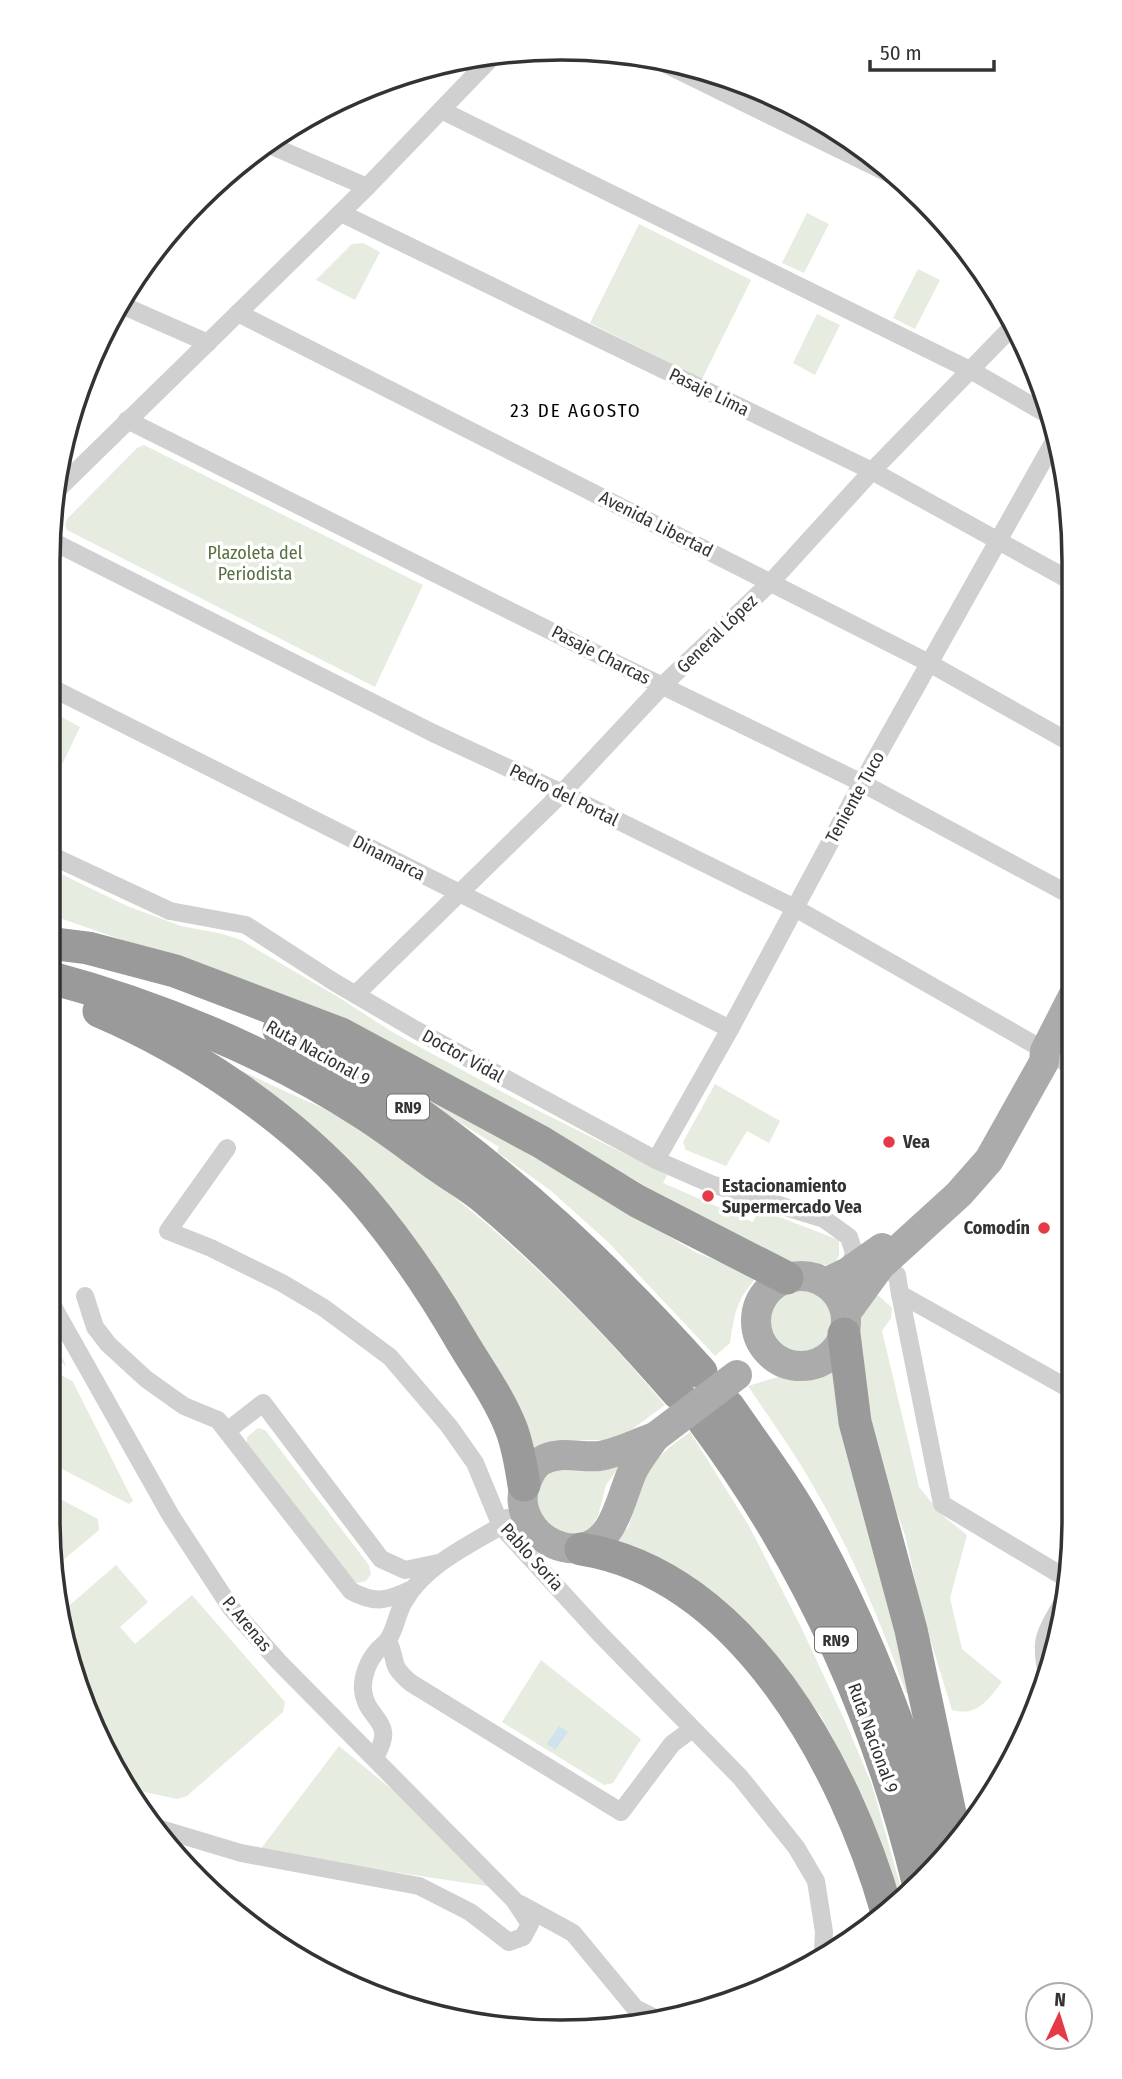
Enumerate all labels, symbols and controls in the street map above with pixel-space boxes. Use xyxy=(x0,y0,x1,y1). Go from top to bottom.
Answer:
scale bar xyxy=(870,28,994,72)
text: 50 m xyxy=(880,40,922,66)
street label: Pasaje Lima xyxy=(665,363,753,421)
district label: 23 DE AGOSTO xyxy=(510,399,642,422)
street label: Avenida Libertad xyxy=(596,486,716,562)
park label: Plazoleta del Periodista xyxy=(208,542,303,585)
street label: General López xyxy=(672,590,762,678)
street label: Pasaje Charcas xyxy=(548,621,654,689)
street label: Teniente Tuco xyxy=(821,747,889,847)
street label: Pedro del Portal xyxy=(506,759,622,831)
street label: Dinamarca xyxy=(349,830,429,886)
street label: Ruta Nacional 9 xyxy=(262,1015,374,1091)
street label: Doctor Vidal xyxy=(418,1025,508,1088)
road number: RN9 xyxy=(387,1094,429,1120)
place label: Vea xyxy=(902,1131,930,1153)
marker: Vea xyxy=(881,1134,897,1150)
place label: Estacionamiento Supermercado Vea xyxy=(722,1175,862,1218)
marker: Estacionamiento Supermercado Vea xyxy=(700,1188,716,1204)
place label: Comodín xyxy=(964,1217,1030,1239)
marker: Comodín xyxy=(1036,1220,1052,1236)
street label: Pablo Soria xyxy=(496,1519,568,1595)
street label: P. Arenas xyxy=(218,1592,277,1656)
road number: RN9 xyxy=(815,1628,857,1652)
street label: Ruta Nacional 9 xyxy=(843,1680,903,1796)
north arrow xyxy=(1024,1981,1094,2051)
text: N xyxy=(1054,1988,1067,2011)

